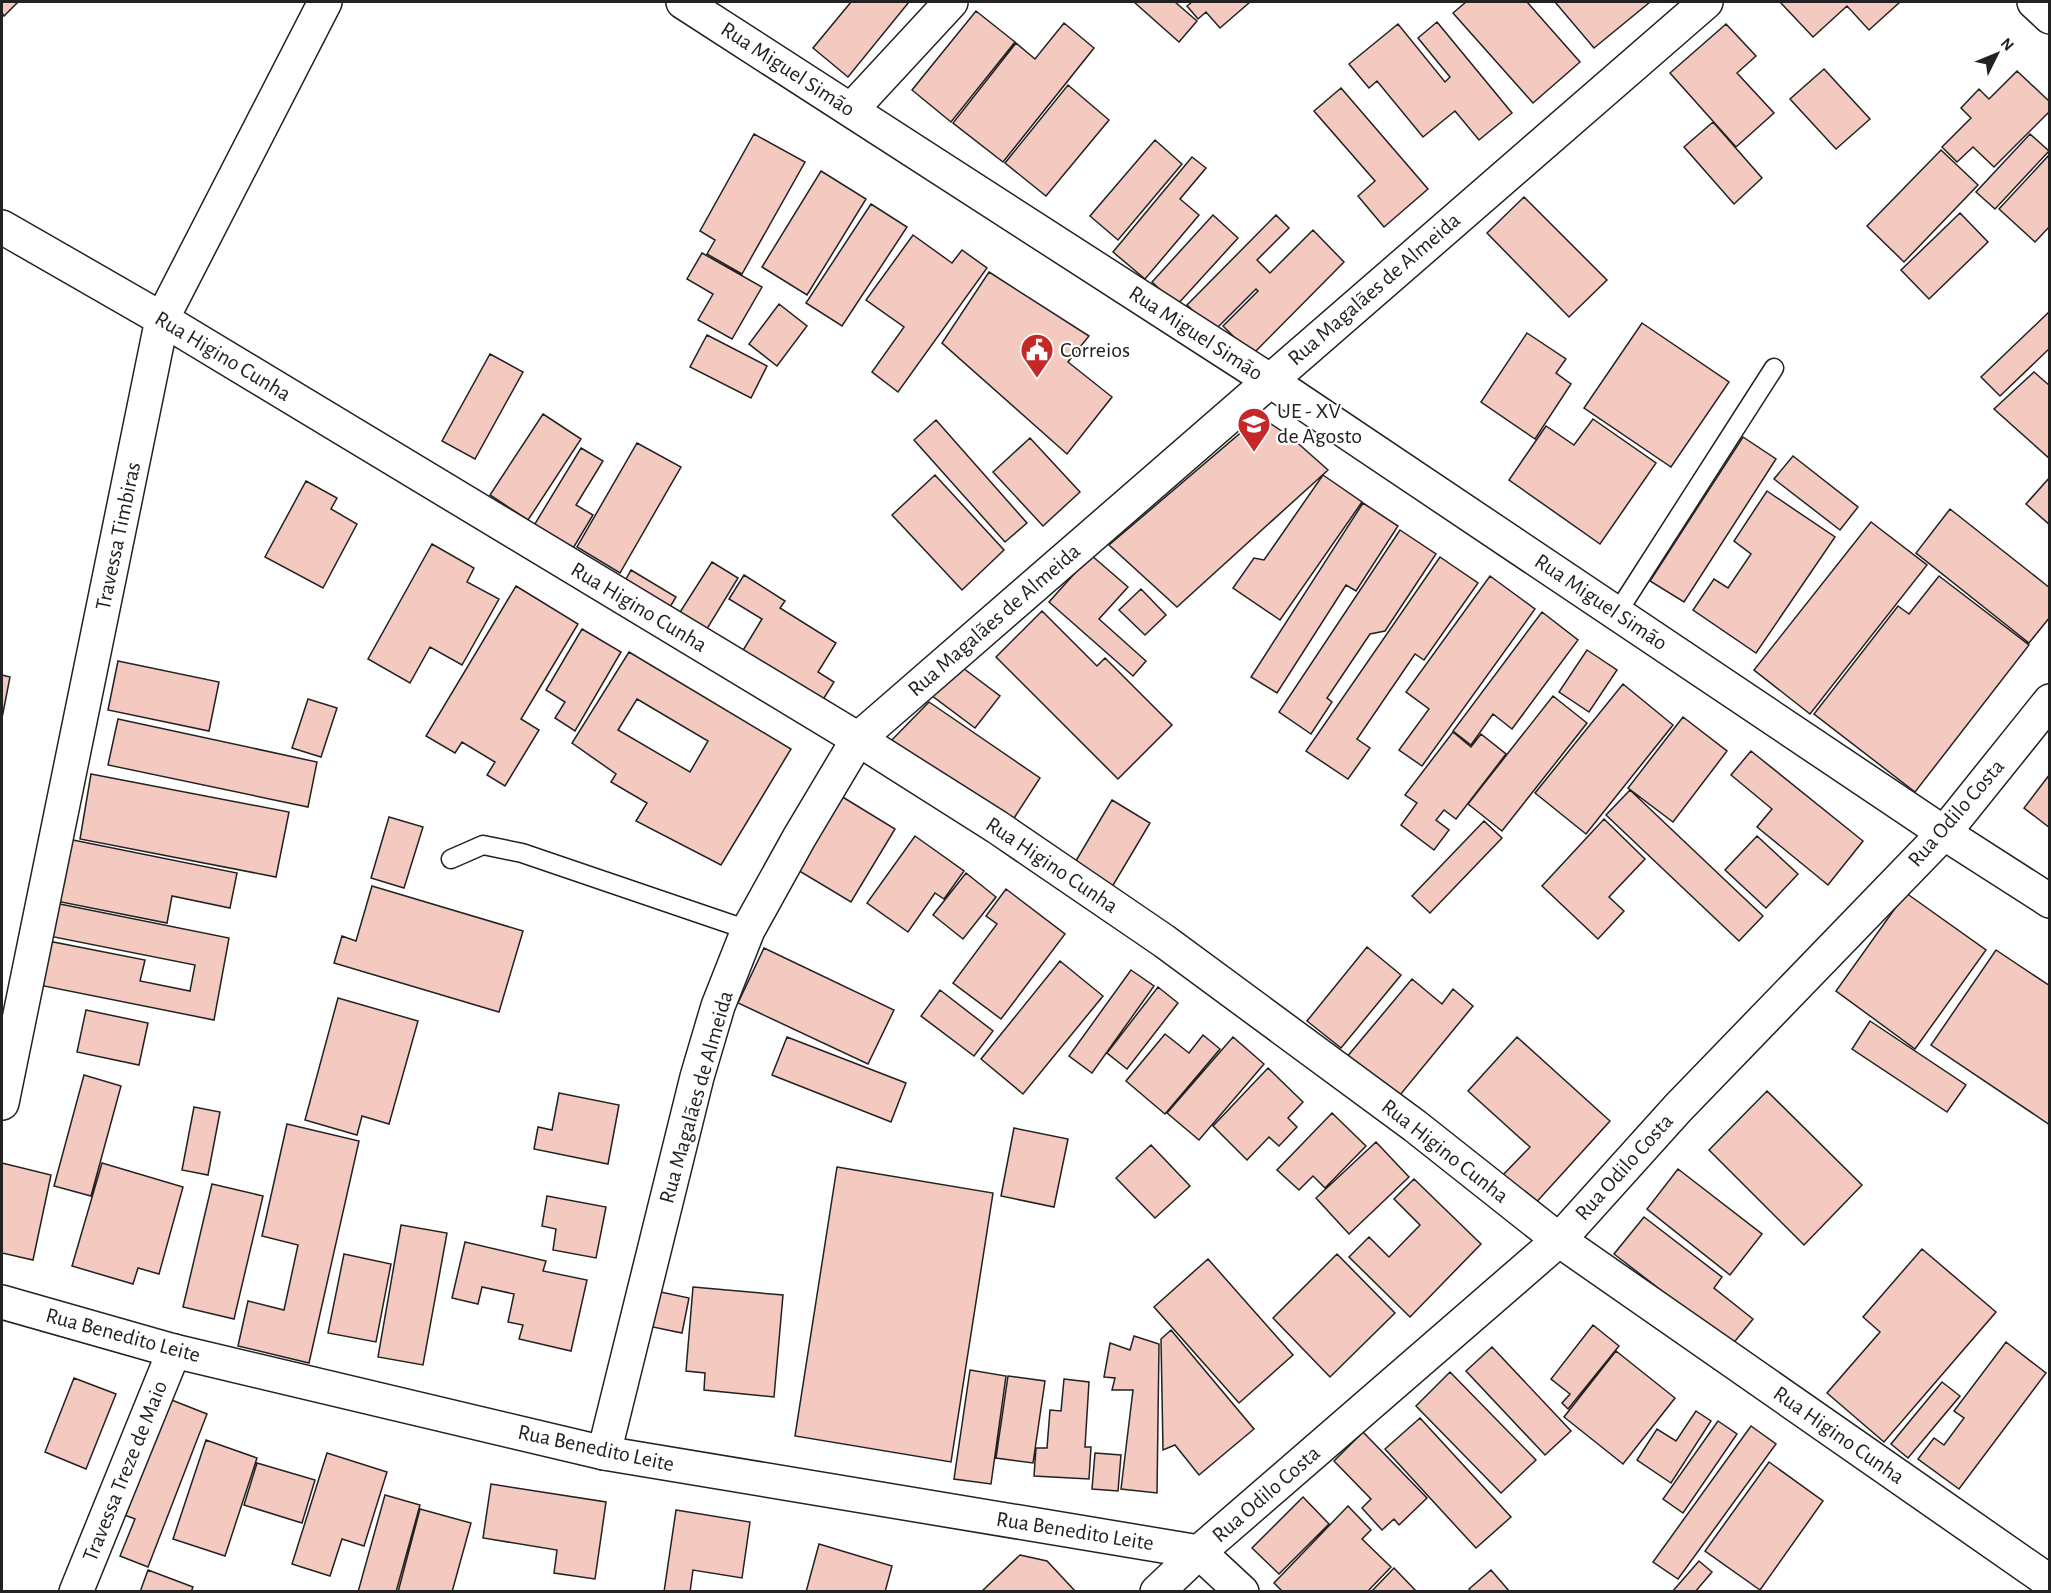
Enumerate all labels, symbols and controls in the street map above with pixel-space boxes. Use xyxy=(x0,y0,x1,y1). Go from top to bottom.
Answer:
street label: Rua Miguel Simão xyxy=(717,18,859,120)
north arrow xyxy=(1967,24,2027,84)
text: N xyxy=(1998,35,2017,54)
street label: Rua Magalães de Almeida xyxy=(1284,208,1464,370)
street label: Rua Miguel Simão xyxy=(1125,282,1267,384)
street label: Rua Higino Cunha xyxy=(151,307,295,405)
public building icon: Correios xyxy=(1019,332,1055,379)
place label: Correios xyxy=(1060,339,1130,361)
place label: UE - XV de Agosto xyxy=(1277,400,1362,447)
school or university icon: UE - XV de Agosto xyxy=(1236,406,1272,453)
street label: Travessa Timbiras xyxy=(92,460,144,612)
street label: Rua Magalães de Almeida xyxy=(904,539,1084,701)
street label: Rua Miguel Simão xyxy=(1531,550,1671,654)
street label: Rua Higino Cunha xyxy=(567,558,711,656)
street label: Rua Odilo Costa xyxy=(1904,755,2008,871)
street label: Rua Higino Cunha xyxy=(982,813,1122,917)
street label: Rua Magalães de Almeida xyxy=(655,988,737,1206)
street label: Rua Higino Cunha xyxy=(1378,1095,1512,1207)
street label: Rua Odilo Costa xyxy=(1571,1110,1677,1224)
street label: Rua Benedito Leite xyxy=(43,1304,203,1366)
street label: Travessa Treze de Maio xyxy=(79,1377,171,1565)
street label: Rua Higino Cunha xyxy=(1770,1382,1908,1488)
street label: Rua Benedito Leite xyxy=(516,1421,676,1475)
street label: Rua Odilo Costa xyxy=(1208,1442,1324,1546)
street label: Rua Benedito Leite xyxy=(995,1508,1155,1554)

